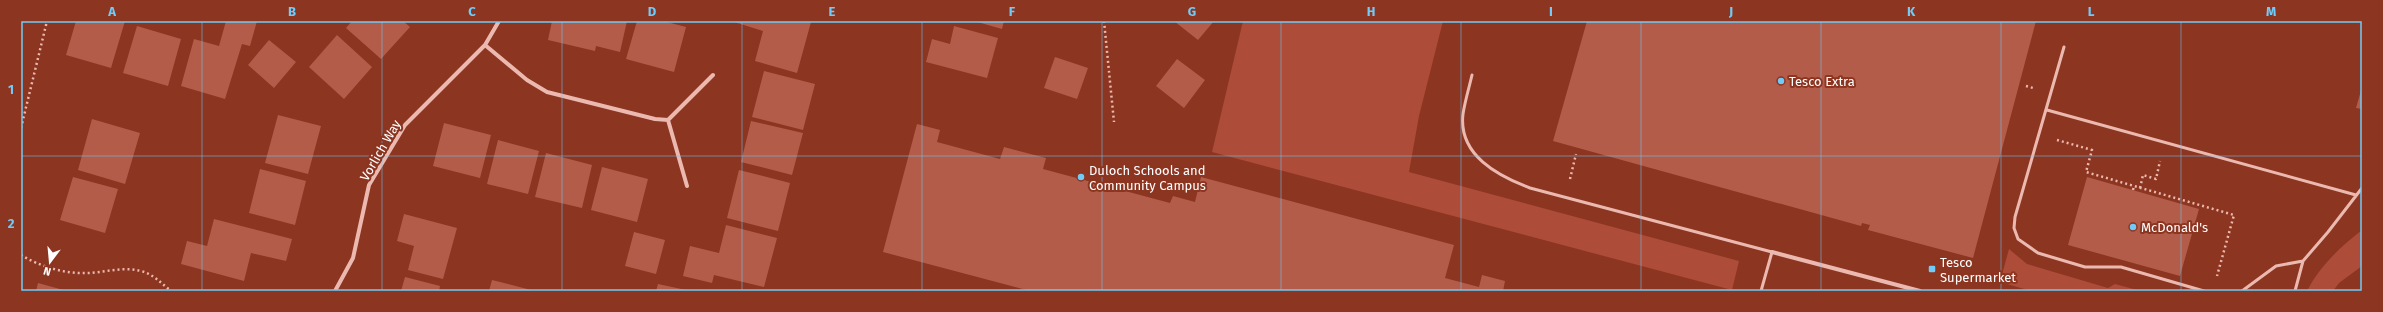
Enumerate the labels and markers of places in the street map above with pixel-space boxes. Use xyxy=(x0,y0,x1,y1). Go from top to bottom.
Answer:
place label: Tesco Extra xyxy=(1789,74,1855,89)
marker: Tesco Extra xyxy=(1776,76,1786,86)
place label: Duloch Schools and Community Campus xyxy=(1089,163,1206,193)
marker: Duloch Schools and Community Campus xyxy=(1076,172,1086,182)
place label: McDonald's xyxy=(2141,220,2208,235)
marker: McDonald's xyxy=(2128,222,2138,232)
place label: Tesco Supermarket xyxy=(1940,255,2016,285)
marker: Tesco Supermarket xyxy=(1927,264,1937,274)

